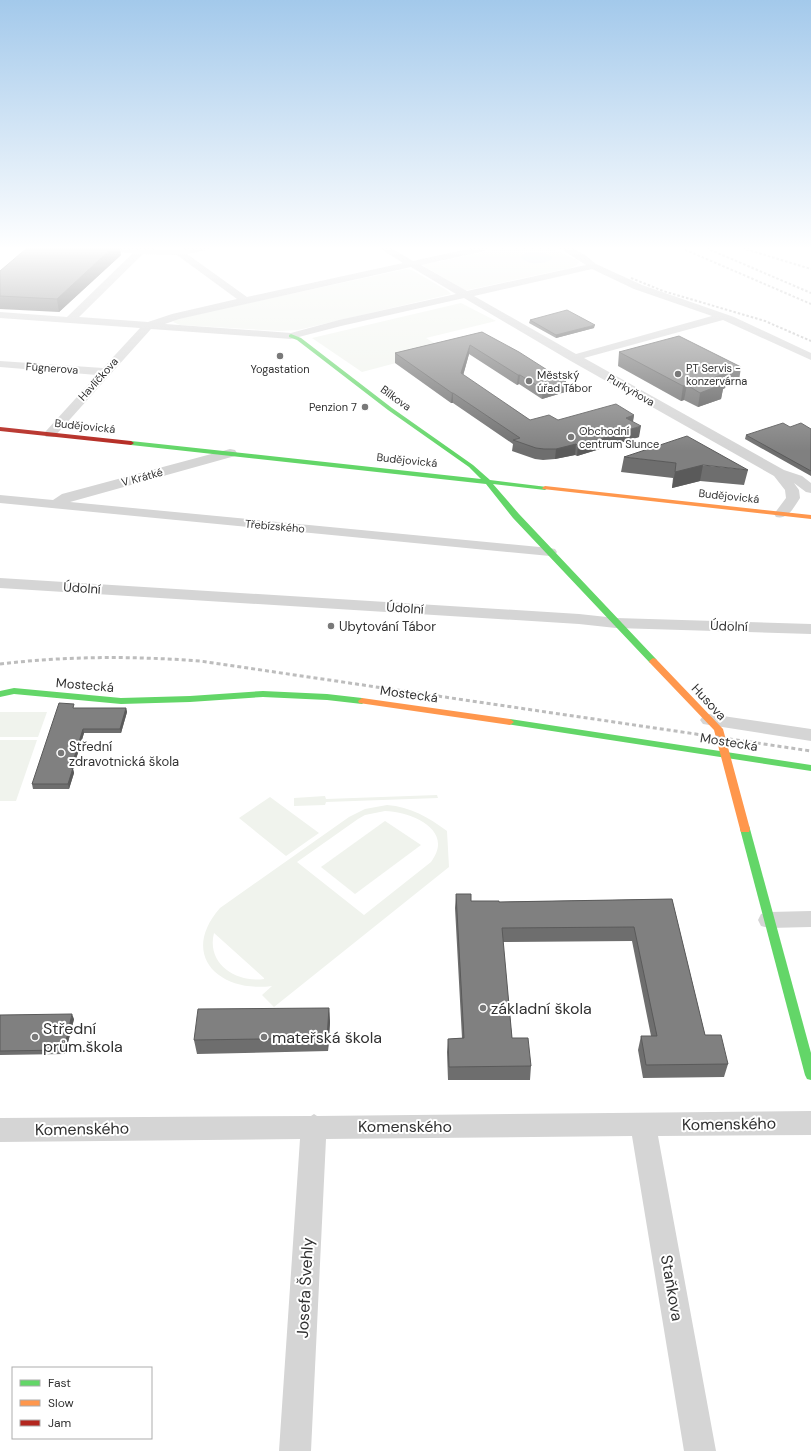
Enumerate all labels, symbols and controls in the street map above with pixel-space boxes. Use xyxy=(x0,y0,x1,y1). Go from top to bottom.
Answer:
marker: Yogastation xyxy=(275,351,285,361)
street label: Havlíčkova xyxy=(75,355,121,403)
street label: Fügnerova xyxy=(25,359,79,377)
place label: PT Servis - konzervárna xyxy=(686,361,747,388)
place label: Yogastation xyxy=(250,362,310,376)
place label: Městský úřad Tábor xyxy=(537,368,592,395)
marker: PT Servis - konzervárna xyxy=(673,369,683,379)
street label: Purkyňova xyxy=(605,371,657,409)
marker: Městský úřad Tábor xyxy=(524,376,534,386)
street label: Bílkova xyxy=(378,382,414,414)
place label: Penzion 7 xyxy=(309,400,357,414)
marker: Penzion 7 xyxy=(360,402,370,412)
street label: Budějovická xyxy=(54,416,116,436)
place label: Obchodní centrum Slunce xyxy=(579,424,659,451)
marker: Obchodní centrum Slunce xyxy=(566,432,576,442)
street label: Budějovická xyxy=(376,450,438,470)
street label: V Krátké xyxy=(120,465,164,489)
street label: Budějovická xyxy=(698,486,760,506)
street label: Třebízského xyxy=(245,516,305,536)
street label: Údolní xyxy=(63,577,102,598)
street label: Údolní xyxy=(386,597,425,618)
street label: Údolní xyxy=(710,616,748,635)
place label: Ubytování Tábor xyxy=(339,618,436,635)
marker: Ubytování Tábor xyxy=(326,621,336,631)
street label: Mostecká xyxy=(55,674,115,696)
street label: Husova xyxy=(688,680,730,724)
street label: Mostecká xyxy=(379,682,439,706)
street label: Mostecká xyxy=(699,729,759,755)
place label: Střední zdravotnická škola xyxy=(69,738,179,770)
marker: Střední zdravotnická škola xyxy=(56,748,66,758)
place label: základní škola xyxy=(491,998,592,1019)
marker: základní škola xyxy=(478,1003,488,1013)
place label: Střední prům.škola xyxy=(43,1018,123,1057)
place label: mateřská škola xyxy=(272,1027,382,1048)
marker: Střední prům.škola xyxy=(30,1032,40,1042)
marker: mateřská škola xyxy=(259,1032,269,1042)
street label: Komenského xyxy=(682,1113,776,1135)
street label: Komenského xyxy=(358,1116,452,1137)
street label: Komenského xyxy=(35,1118,129,1140)
street label: Josefa Švehly xyxy=(292,1237,318,1339)
street label: Staňkova xyxy=(656,1253,688,1323)
legend xyxy=(12,1367,152,1439)
text: Fast xyxy=(48,1375,71,1391)
text: Slow xyxy=(48,1395,74,1411)
text: Jam xyxy=(48,1415,71,1431)

